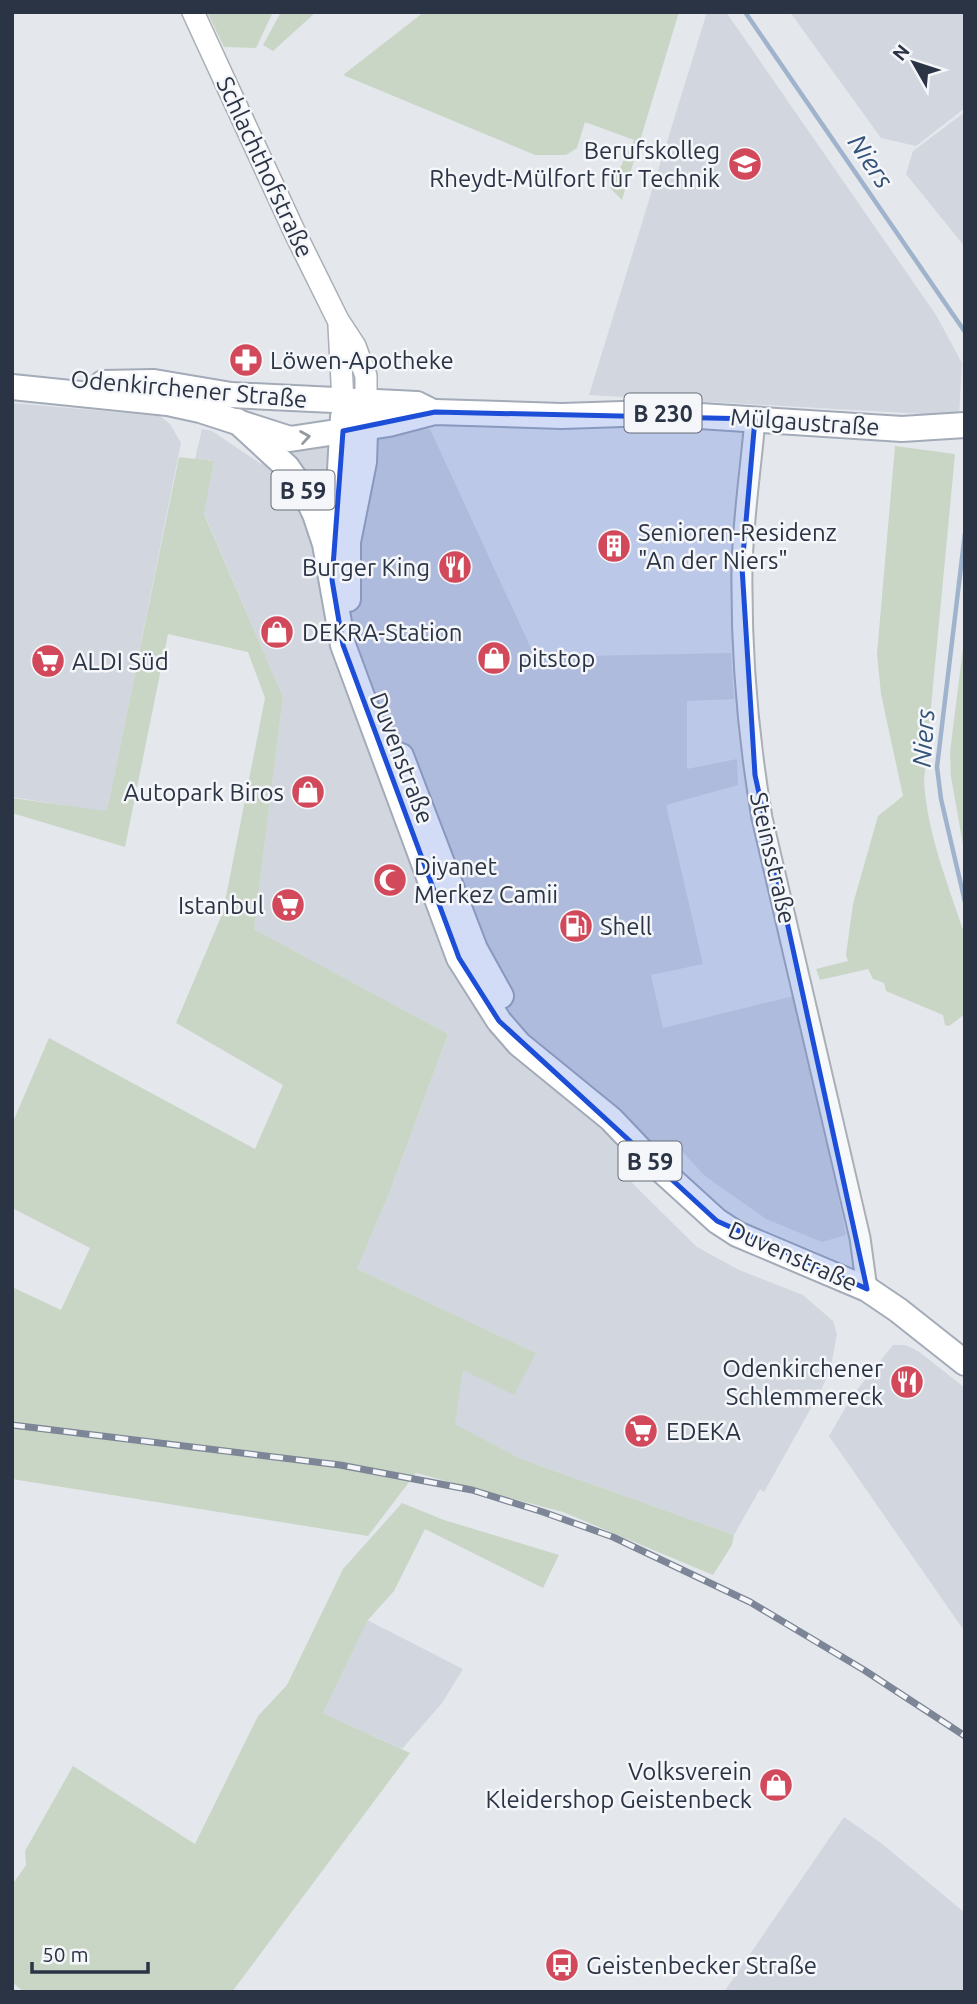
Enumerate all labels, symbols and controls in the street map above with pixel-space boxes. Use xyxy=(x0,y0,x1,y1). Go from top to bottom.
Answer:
north arrow xyxy=(879,28,949,98)
text: N xyxy=(888,40,914,65)
street label: Schlachthofstraße xyxy=(211,72,319,262)
water label: Niers xyxy=(843,129,899,193)
place label: Berufskolleg Rheydt-Mülfort für Technik xyxy=(429,137,720,192)
school or university icon: Berufskolleg Rheydt-Mülfort für Technik xyxy=(726,145,764,183)
pharmacy icon: Löwen-Apotheke xyxy=(227,341,265,379)
place label: Löwen-Apotheke xyxy=(270,347,454,374)
street label: Odenkirchener Straße xyxy=(70,365,308,413)
road number: B 230 xyxy=(624,394,702,432)
street label: Mülgaustraße xyxy=(729,403,881,441)
one-way arrow xyxy=(299,430,311,445)
road number: B 59 xyxy=(272,470,334,510)
place label: Senioren-Residenz "An der Niers" xyxy=(638,519,837,574)
building icon: Senioren-Residenz "An der Niers" xyxy=(595,527,633,565)
restaurant icon: Burger King xyxy=(436,548,474,586)
place label: Burger King xyxy=(302,554,430,581)
shop icon: DEKRA-Station xyxy=(258,613,296,651)
place label: DEKRA-Station xyxy=(302,619,463,646)
shop icon: pitstop xyxy=(475,639,513,677)
supermarket icon: ALDI Süd xyxy=(29,642,67,680)
place label: pitstop xyxy=(518,645,595,672)
place label: ALDI Süd xyxy=(72,648,169,675)
street label: Duvenstraße xyxy=(365,689,439,827)
water label: Niers xyxy=(906,708,940,768)
shop icon: Autopark Biros xyxy=(289,773,327,811)
place label: Autopark Biros xyxy=(124,779,284,806)
street label: Steinsstraße xyxy=(745,790,801,926)
place label: Diyanet Merkez Camii xyxy=(414,853,558,908)
mosque icon: Diyanet Merkez Camii xyxy=(371,861,409,899)
supermarket icon: Istanbul xyxy=(269,886,307,924)
place label: Istanbul xyxy=(178,892,264,919)
fuel station icon: Shell xyxy=(557,907,595,945)
place label: Shell xyxy=(600,913,652,940)
road number: B 59 xyxy=(618,1142,682,1180)
street label: Duvenstraße xyxy=(724,1216,862,1296)
place label: Odenkirchener Schlemmereck xyxy=(722,1355,883,1410)
restaurant icon: Odenkirchener Schlemmereck xyxy=(888,1363,926,1401)
supermarket icon: EDEKA xyxy=(622,1412,660,1450)
place label: EDEKA xyxy=(666,1418,741,1445)
place label: Volksverein Kleidershop Geistenbeck xyxy=(486,1758,752,1813)
shop icon: Volksverein Kleidershop Geistenbeck xyxy=(757,1766,795,1804)
scale bar xyxy=(32,1930,147,1974)
text: 50 m xyxy=(42,1942,89,1966)
bus stop icon: Geistenbecker Straße xyxy=(543,1946,581,1984)
place label: Geistenbecker Straße xyxy=(586,1952,817,1979)

